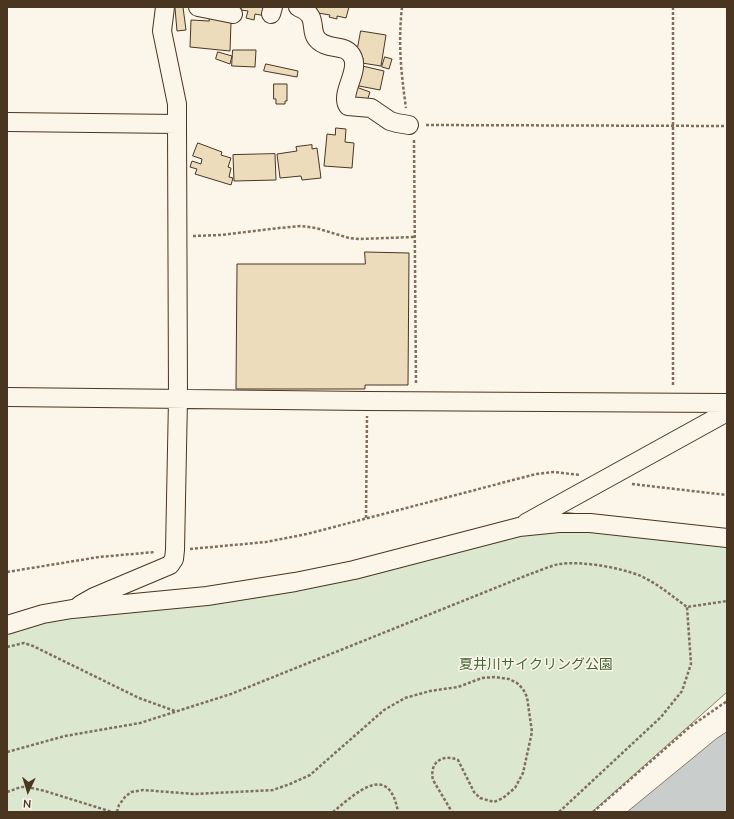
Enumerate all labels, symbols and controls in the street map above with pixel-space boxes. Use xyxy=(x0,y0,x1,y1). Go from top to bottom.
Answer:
park label: 夏井川サイクリング公園 xyxy=(459,658,613,674)
north arrow xyxy=(8,771,48,811)
text: N xyxy=(23,796,32,811)

